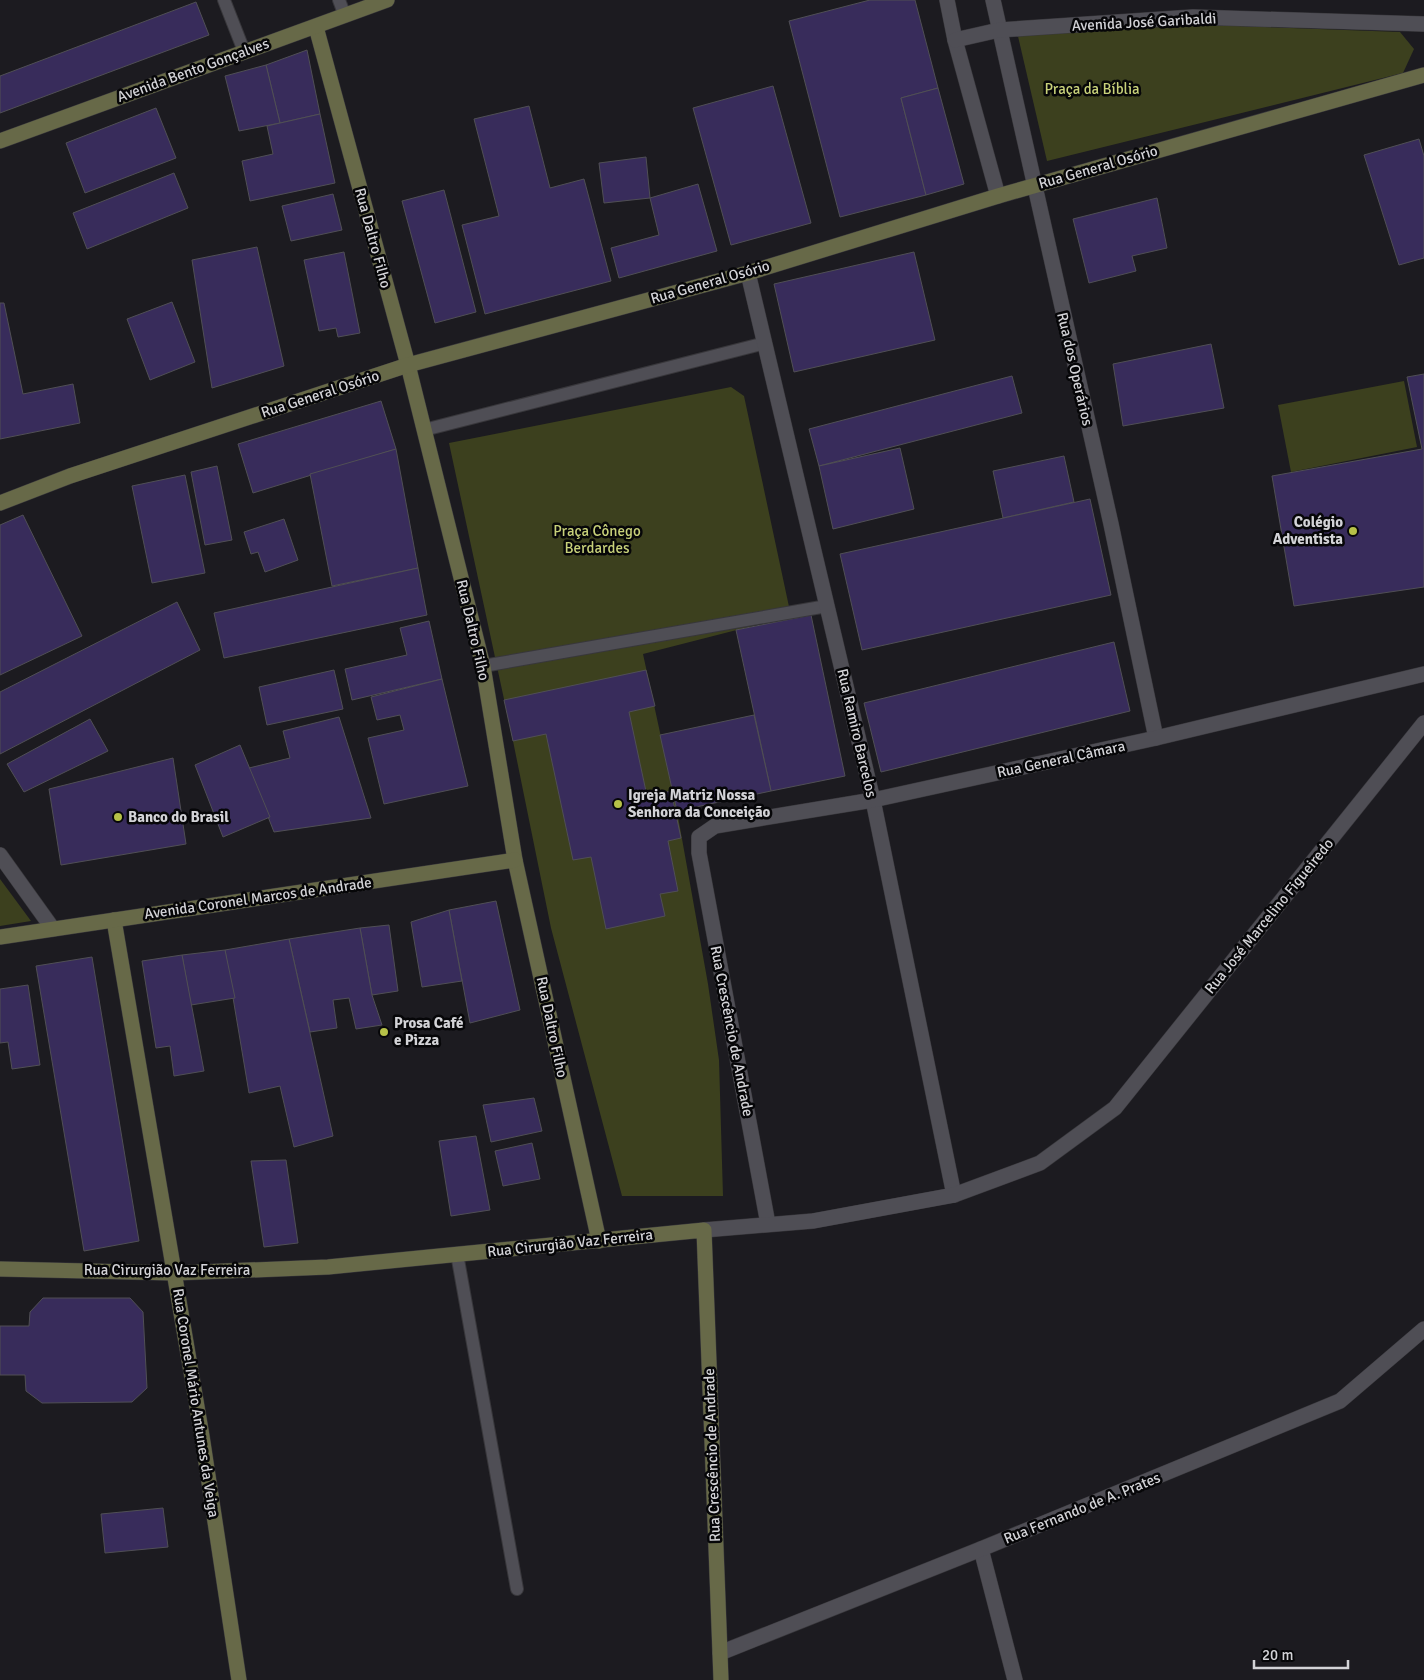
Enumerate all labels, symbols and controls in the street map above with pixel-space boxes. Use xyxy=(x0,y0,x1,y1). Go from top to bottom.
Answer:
street label: Avenida José Garibaldi xyxy=(1071,9,1217,35)
street label: Avenida Bento Gonçalves xyxy=(115,34,272,106)
park label: Praça da Bíblia xyxy=(1044,80,1140,98)
street label: Rua General Osório xyxy=(1036,141,1160,193)
street label: Rua Daltro Filho xyxy=(351,186,395,290)
street label: Rua General Osório xyxy=(648,256,772,308)
street label: Rua dos Operários xyxy=(1053,310,1097,428)
street label: Rua General Osório xyxy=(259,366,382,422)
place label: Colégio Adventista xyxy=(1273,513,1343,548)
park label: Praça Cônego Berdardes xyxy=(553,522,641,557)
marker: Colégio Adventista xyxy=(1347,525,1359,537)
street label: Rua Daltro Filho xyxy=(453,578,493,682)
street label: Rua Ramiro Barcelos xyxy=(833,667,881,800)
street label: Rua General Câmara xyxy=(995,737,1127,781)
place label: Igreja Matriz Nossa Senhora da Conceição xyxy=(628,786,771,821)
marker: Igreja Matriz Nossa Senhora da Conceição xyxy=(612,798,624,810)
place label: Banco do Brasil xyxy=(128,808,229,826)
marker: Banco do Brasil xyxy=(112,811,124,823)
street label: Rua José Marcelino Figueiredo xyxy=(1201,834,1337,997)
street label: Avenida Coronel Marcos de Andrade xyxy=(143,873,373,923)
street label: Rua Crescêncio de Andrade xyxy=(707,944,757,1118)
street label: Rua Daltro Filho xyxy=(532,975,572,1079)
place label: Prosa Café e Pizza xyxy=(394,1014,463,1049)
marker: Prosa Café e Pizza xyxy=(378,1026,390,1038)
street label: Rua Cirurgião Vaz Ferreira xyxy=(486,1225,654,1261)
street label: Rua Cirurgião Vaz Ferreira xyxy=(84,1261,250,1279)
street label: Rua Coronel Mário Antunes da Veiga xyxy=(169,1287,223,1519)
street label: Rua Crescêncio de Andrade xyxy=(700,1368,724,1542)
street label: Rua Fernando de A. Prates xyxy=(1001,1468,1163,1548)
scale bar xyxy=(1254,1638,1348,1670)
text: 20 m xyxy=(1262,1646,1293,1664)

